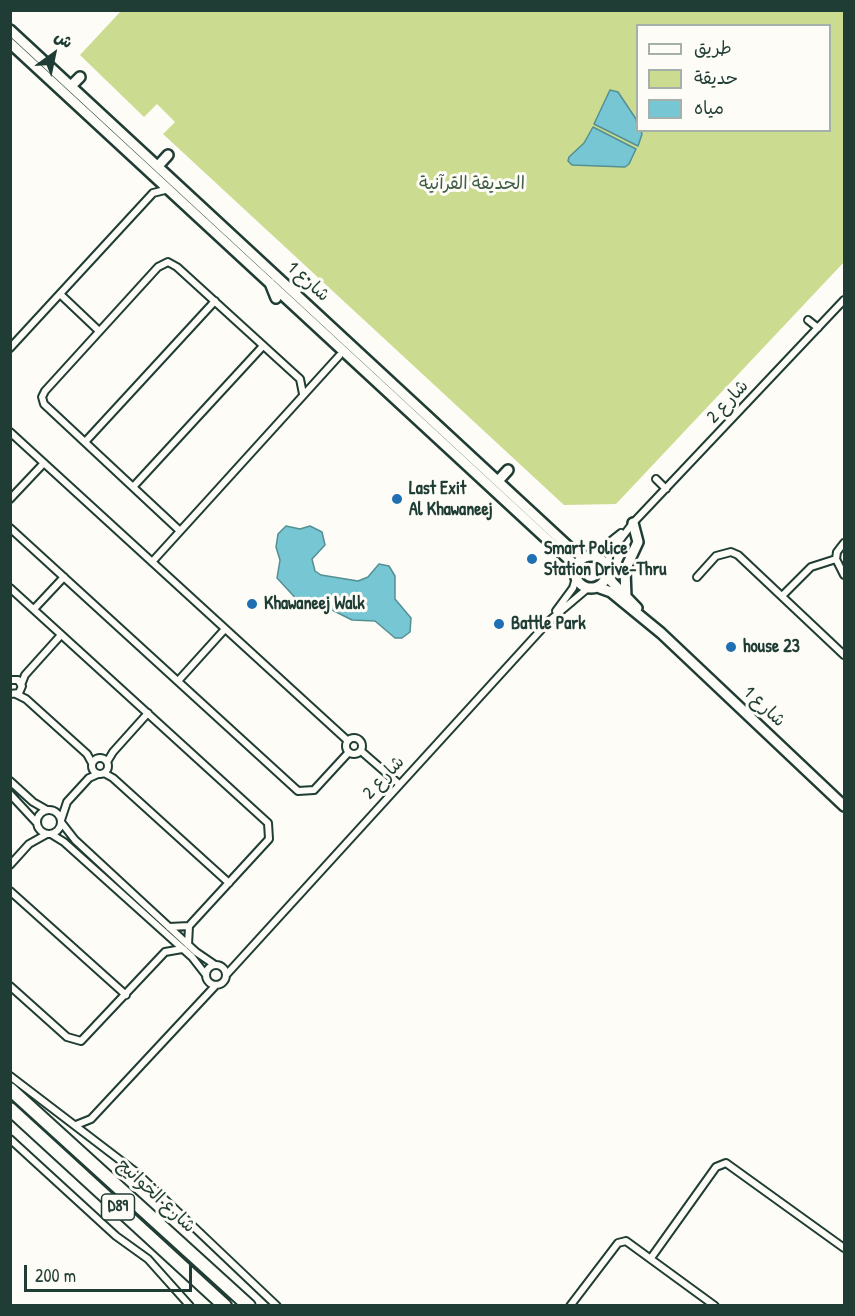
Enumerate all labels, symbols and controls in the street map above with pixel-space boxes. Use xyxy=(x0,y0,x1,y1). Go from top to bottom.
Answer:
north arrow xyxy=(24,24,84,84)
legend xyxy=(636,24,831,132)
text: ش xyxy=(50,25,77,53)
text: طريق xyxy=(694,35,732,60)
text: حديقة xyxy=(694,65,738,90)
text: مياه xyxy=(694,95,724,120)
park label: الحديقة القرآنية xyxy=(419,173,525,195)
street label: شارع 1 xyxy=(282,257,334,307)
street label: شارع 2 xyxy=(703,376,753,428)
place label: Last Exit Al Khawaneej xyxy=(409,478,493,520)
marker: Last Exit Al Khawaneej xyxy=(390,492,404,506)
place label: Smart Police Station Drive-Thru xyxy=(544,538,667,580)
marker: Smart Police Station Drive-Thru xyxy=(525,552,539,566)
place label: Khawaneej Walk xyxy=(264,593,365,615)
marker: Khawaneej Walk xyxy=(245,597,259,611)
place label: Battle Park xyxy=(511,613,586,635)
marker: Battle Park xyxy=(492,617,506,631)
place label: house 23 xyxy=(743,636,800,658)
marker: house 23 xyxy=(724,640,738,654)
street label: شارع 1 xyxy=(738,682,790,732)
street label: شارع 2 xyxy=(359,752,409,804)
street label: شارع الخوانيج xyxy=(112,1154,200,1238)
road number: D89 xyxy=(102,1194,134,1220)
scale bar xyxy=(27,1253,195,1291)
text: 200 m xyxy=(35,1263,76,1288)

